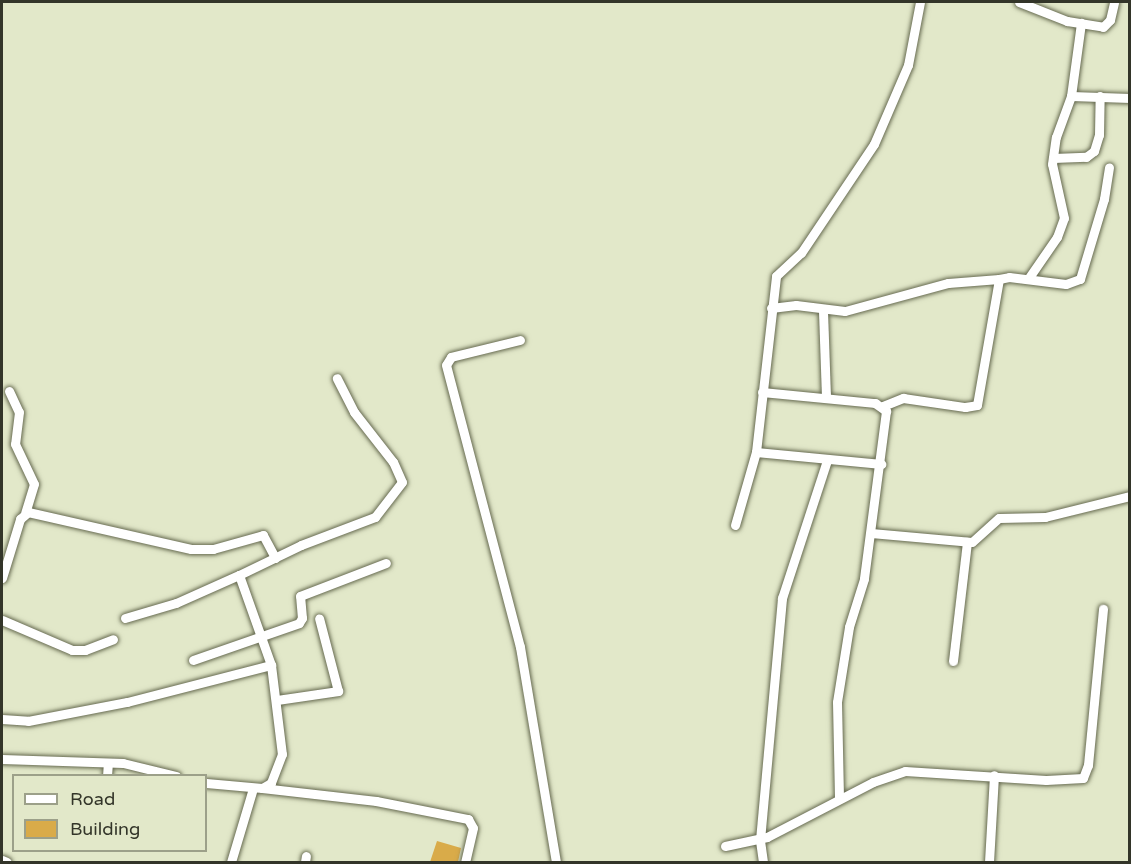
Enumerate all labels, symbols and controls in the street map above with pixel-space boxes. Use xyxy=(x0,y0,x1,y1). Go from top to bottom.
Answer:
legend xyxy=(12,774,207,852)
text: Road xyxy=(70,788,115,810)
text: Building xyxy=(70,818,140,840)

